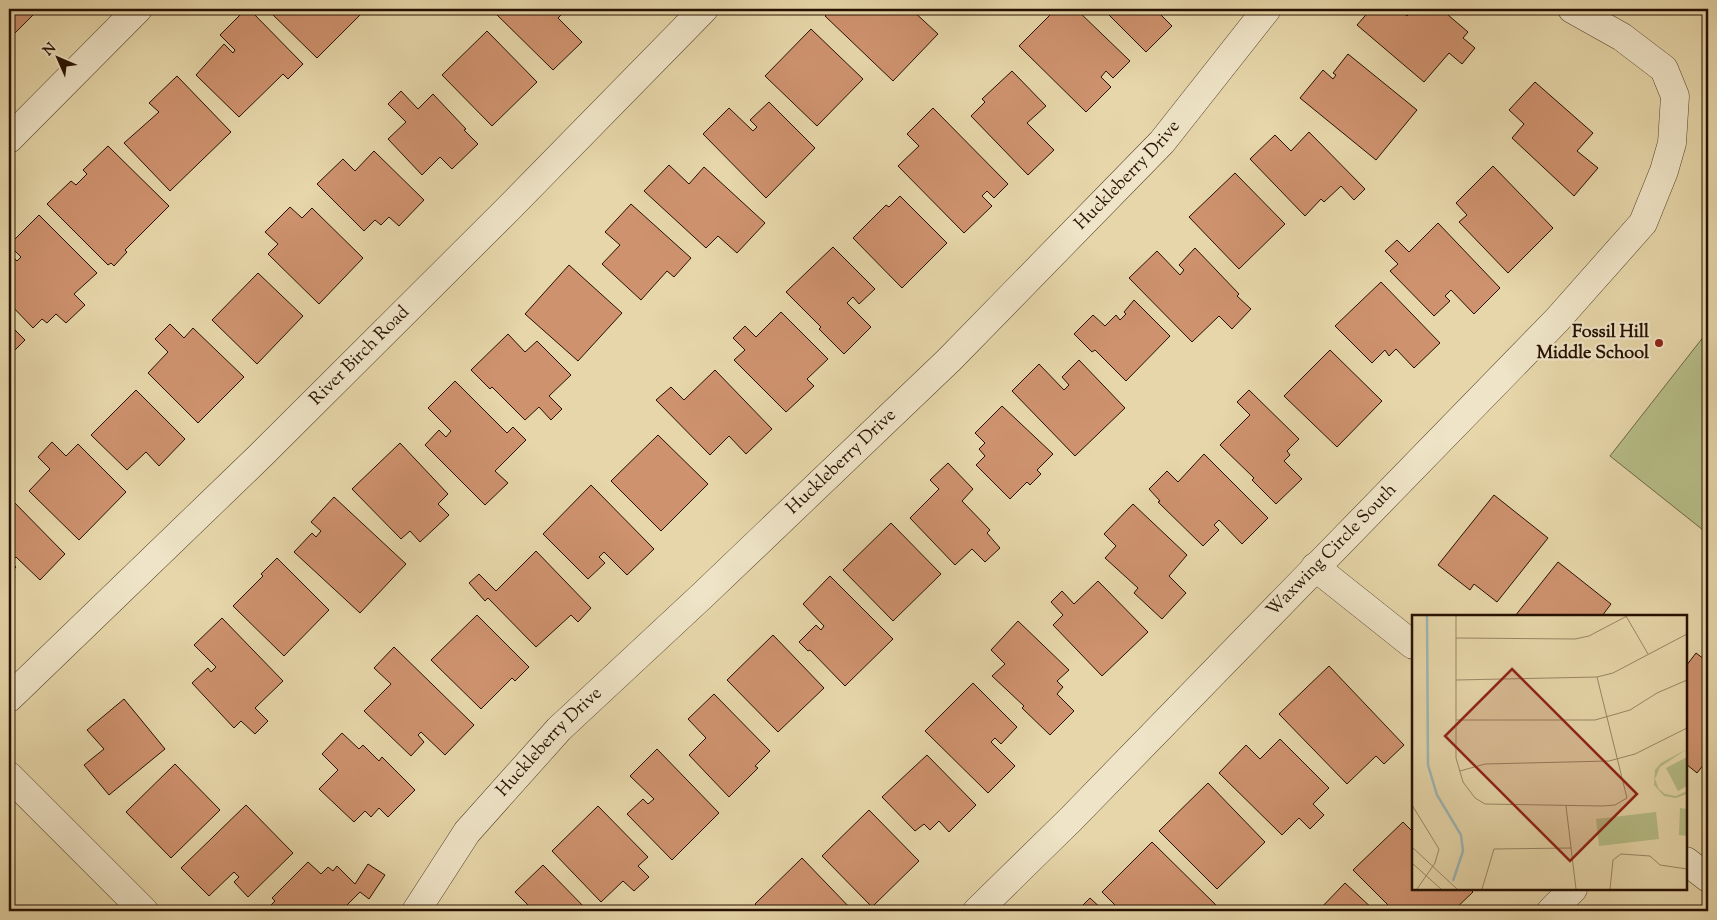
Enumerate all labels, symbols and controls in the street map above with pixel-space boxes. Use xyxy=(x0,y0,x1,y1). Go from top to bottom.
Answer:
north arrow xyxy=(32,32,82,82)
text: N xyxy=(39,39,61,61)
street label: Huckleberry Drive xyxy=(1069,115,1187,237)
street label: River Birch Road xyxy=(304,300,416,412)
place label: Fossil Hill Middle School xyxy=(1536,320,1650,367)
marker: Fossil Hill Middle School xyxy=(1653,337,1665,349)
street label: Huckleberry Drive xyxy=(781,403,903,521)
street label: Waxwing Circle South xyxy=(1261,478,1404,623)
inset map xyxy=(1412,615,1687,890)
street label: Huckleberry Drive xyxy=(491,682,609,803)

